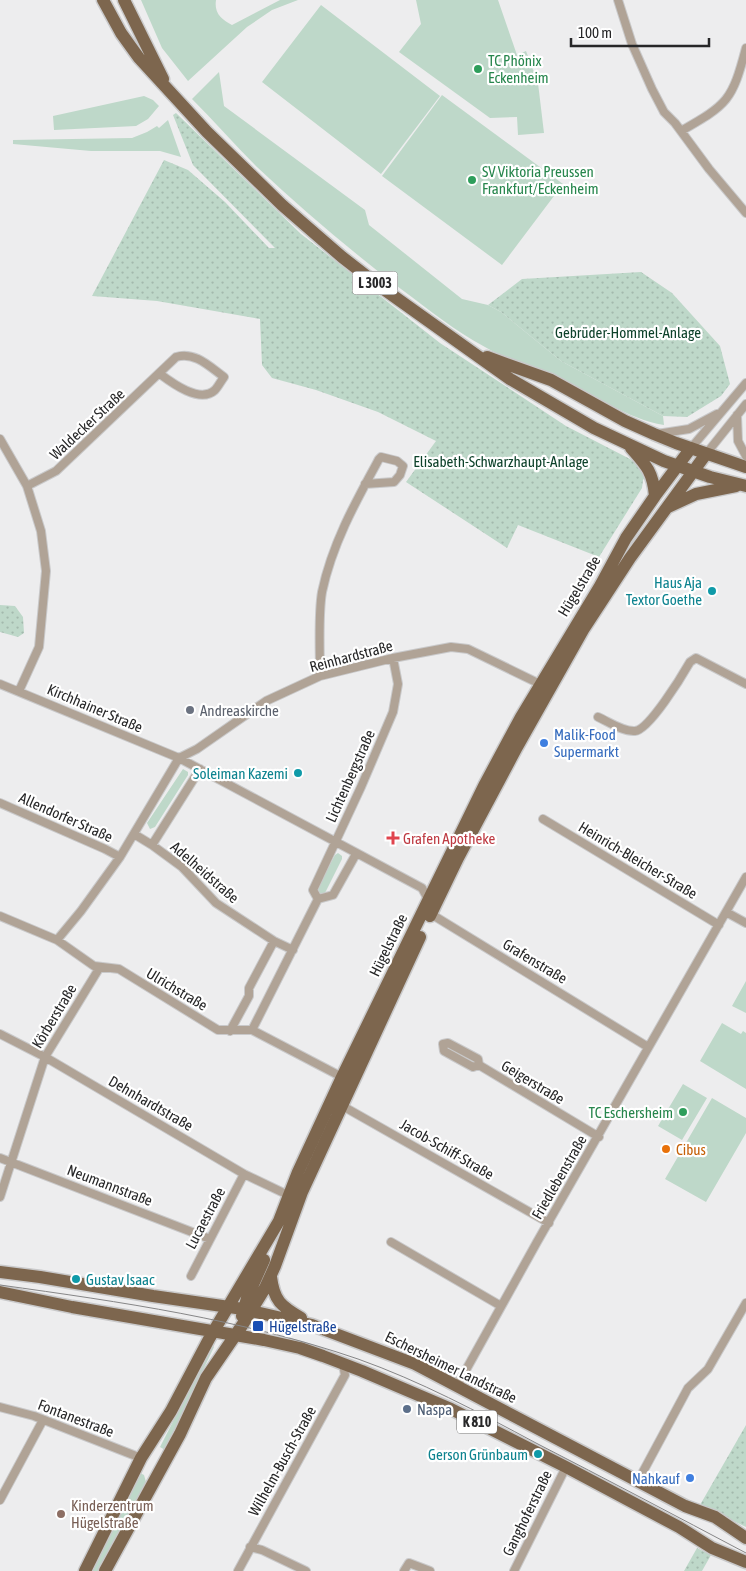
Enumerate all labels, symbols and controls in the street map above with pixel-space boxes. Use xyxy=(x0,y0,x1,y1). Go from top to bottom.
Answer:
scale bar xyxy=(571,15,708,47)
text: 100 m xyxy=(578,24,612,41)
place label: TC Phönix Eckenheim xyxy=(488,52,549,86)
marker: TC Phönix Eckenheim xyxy=(472,63,484,75)
place label: SV Viktoria Preussen Frankfurt/Eckenheim xyxy=(482,163,598,197)
marker: SV Viktoria Preussen Frankfurt/Eckenheim xyxy=(466,174,478,186)
road number: L 3003 xyxy=(352,272,398,294)
park label: Gebrüder-Hommel-Anlage xyxy=(555,324,701,341)
street label: Waldecker Straße xyxy=(46,385,128,463)
park label: Elisabeth-Schwarzhaupt-Anlage xyxy=(413,453,589,470)
street label: Hügelstraße xyxy=(554,553,604,619)
place label: Haus Aja Textor Goethe xyxy=(626,574,702,608)
marker: Haus Aja Textor Goethe xyxy=(706,585,718,597)
street label: Reinhardstraße xyxy=(308,637,395,675)
street label: Kirchhainer Straße xyxy=(45,680,145,736)
place label: Andreaskirche xyxy=(200,702,279,719)
marker: Andreaskirche xyxy=(184,704,196,716)
place label: Malik-Food Supermarkt xyxy=(554,726,619,760)
street label: Lichtenbergstraße xyxy=(322,727,378,825)
marker: Malik-Food Supermarkt xyxy=(538,737,550,749)
place label: Soleiman Kazemi xyxy=(193,765,288,782)
marker: Soleiman Kazemi xyxy=(292,767,304,779)
street label: Allendorfer Straße xyxy=(17,789,116,845)
street label: Heinrich-Bleicher-Straße xyxy=(576,818,701,902)
place label: Grafen Apotheke xyxy=(403,830,496,847)
marker: Grafen Apotheke xyxy=(387,832,399,844)
street label: Adelheidstraße xyxy=(168,838,243,906)
street label: Hügelstraße xyxy=(366,911,411,979)
street label: Grafenstraße xyxy=(500,935,570,987)
street label: Ulrichstraße xyxy=(143,964,211,1014)
street label: Körberstraße xyxy=(28,981,80,1051)
street label: Geigerstraße xyxy=(499,1057,568,1107)
street label: Dehnhardtstraße xyxy=(106,1072,196,1134)
place label: TC Eschersheim xyxy=(589,1104,673,1121)
marker: TC Eschersheim xyxy=(677,1106,689,1118)
street label: Jacob-Schiff-Straße xyxy=(397,1115,497,1183)
street label: Friedlebenstraße xyxy=(528,1132,590,1222)
place label: Cibus xyxy=(676,1141,706,1158)
marker: Cibus xyxy=(660,1143,672,1155)
street label: Neumannstraße xyxy=(65,1161,155,1209)
street label: Lucaestraße xyxy=(182,1184,228,1252)
place label: Gustav Isaac xyxy=(86,1271,155,1288)
marker: Gustav Isaac xyxy=(70,1273,82,1285)
place label: Hügelstraße xyxy=(269,1318,337,1335)
marker: Hügelstraße xyxy=(251,1319,265,1333)
street label: Eschersheimer Landstraße xyxy=(382,1328,520,1406)
street label: Fontanestraße xyxy=(36,1396,117,1440)
place label: Naspa xyxy=(417,1401,452,1418)
street label: Wilhelm-Busch-Straße xyxy=(245,1403,319,1519)
marker: Naspa xyxy=(401,1403,413,1415)
road number: K 810 xyxy=(457,1410,497,1434)
place label: Gerson Grünbaum xyxy=(428,1446,528,1463)
marker: Gerson Grünbaum xyxy=(532,1448,544,1460)
street label: Ganghoferstraße xyxy=(499,1467,555,1558)
place label: Nahkauf xyxy=(632,1470,680,1487)
marker: Nahkauf xyxy=(684,1472,696,1484)
place label: Kinderzentrum Hügelstraße xyxy=(71,1497,154,1531)
marker: Kinderzentrum Hügelstraße xyxy=(55,1508,67,1520)

